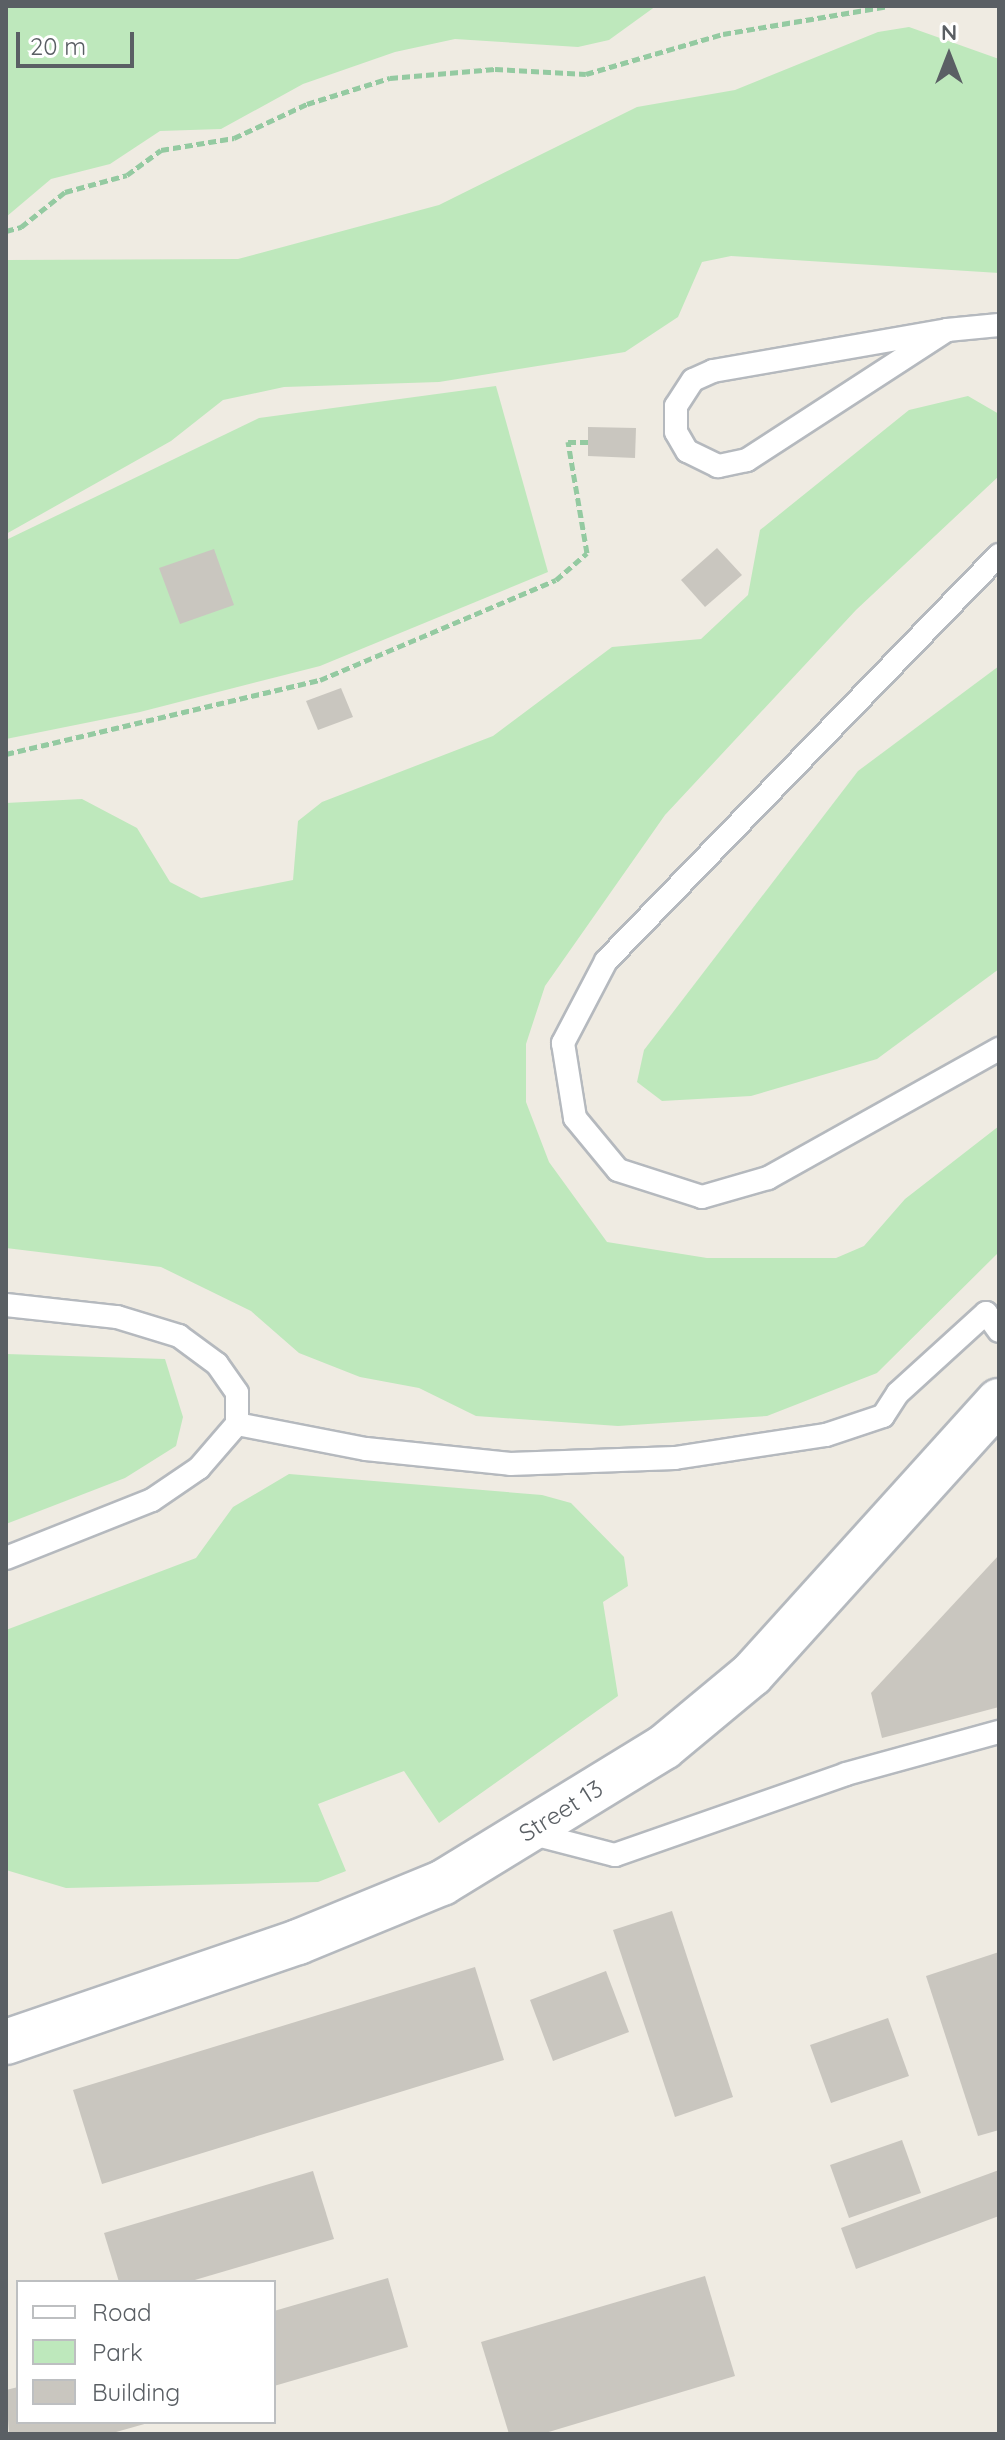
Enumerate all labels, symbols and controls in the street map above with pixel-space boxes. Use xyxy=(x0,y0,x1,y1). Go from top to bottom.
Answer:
scale bar xyxy=(20,16,138,66)
north arrow xyxy=(909,16,989,96)
text: N xyxy=(941,18,957,46)
text: 20 m xyxy=(30,31,86,61)
street label: Street 13 xyxy=(514,1774,608,1848)
legend xyxy=(16,2280,276,2424)
text: Road xyxy=(92,2297,152,2327)
text: Park xyxy=(92,2337,143,2367)
text: Building xyxy=(92,2377,180,2407)

